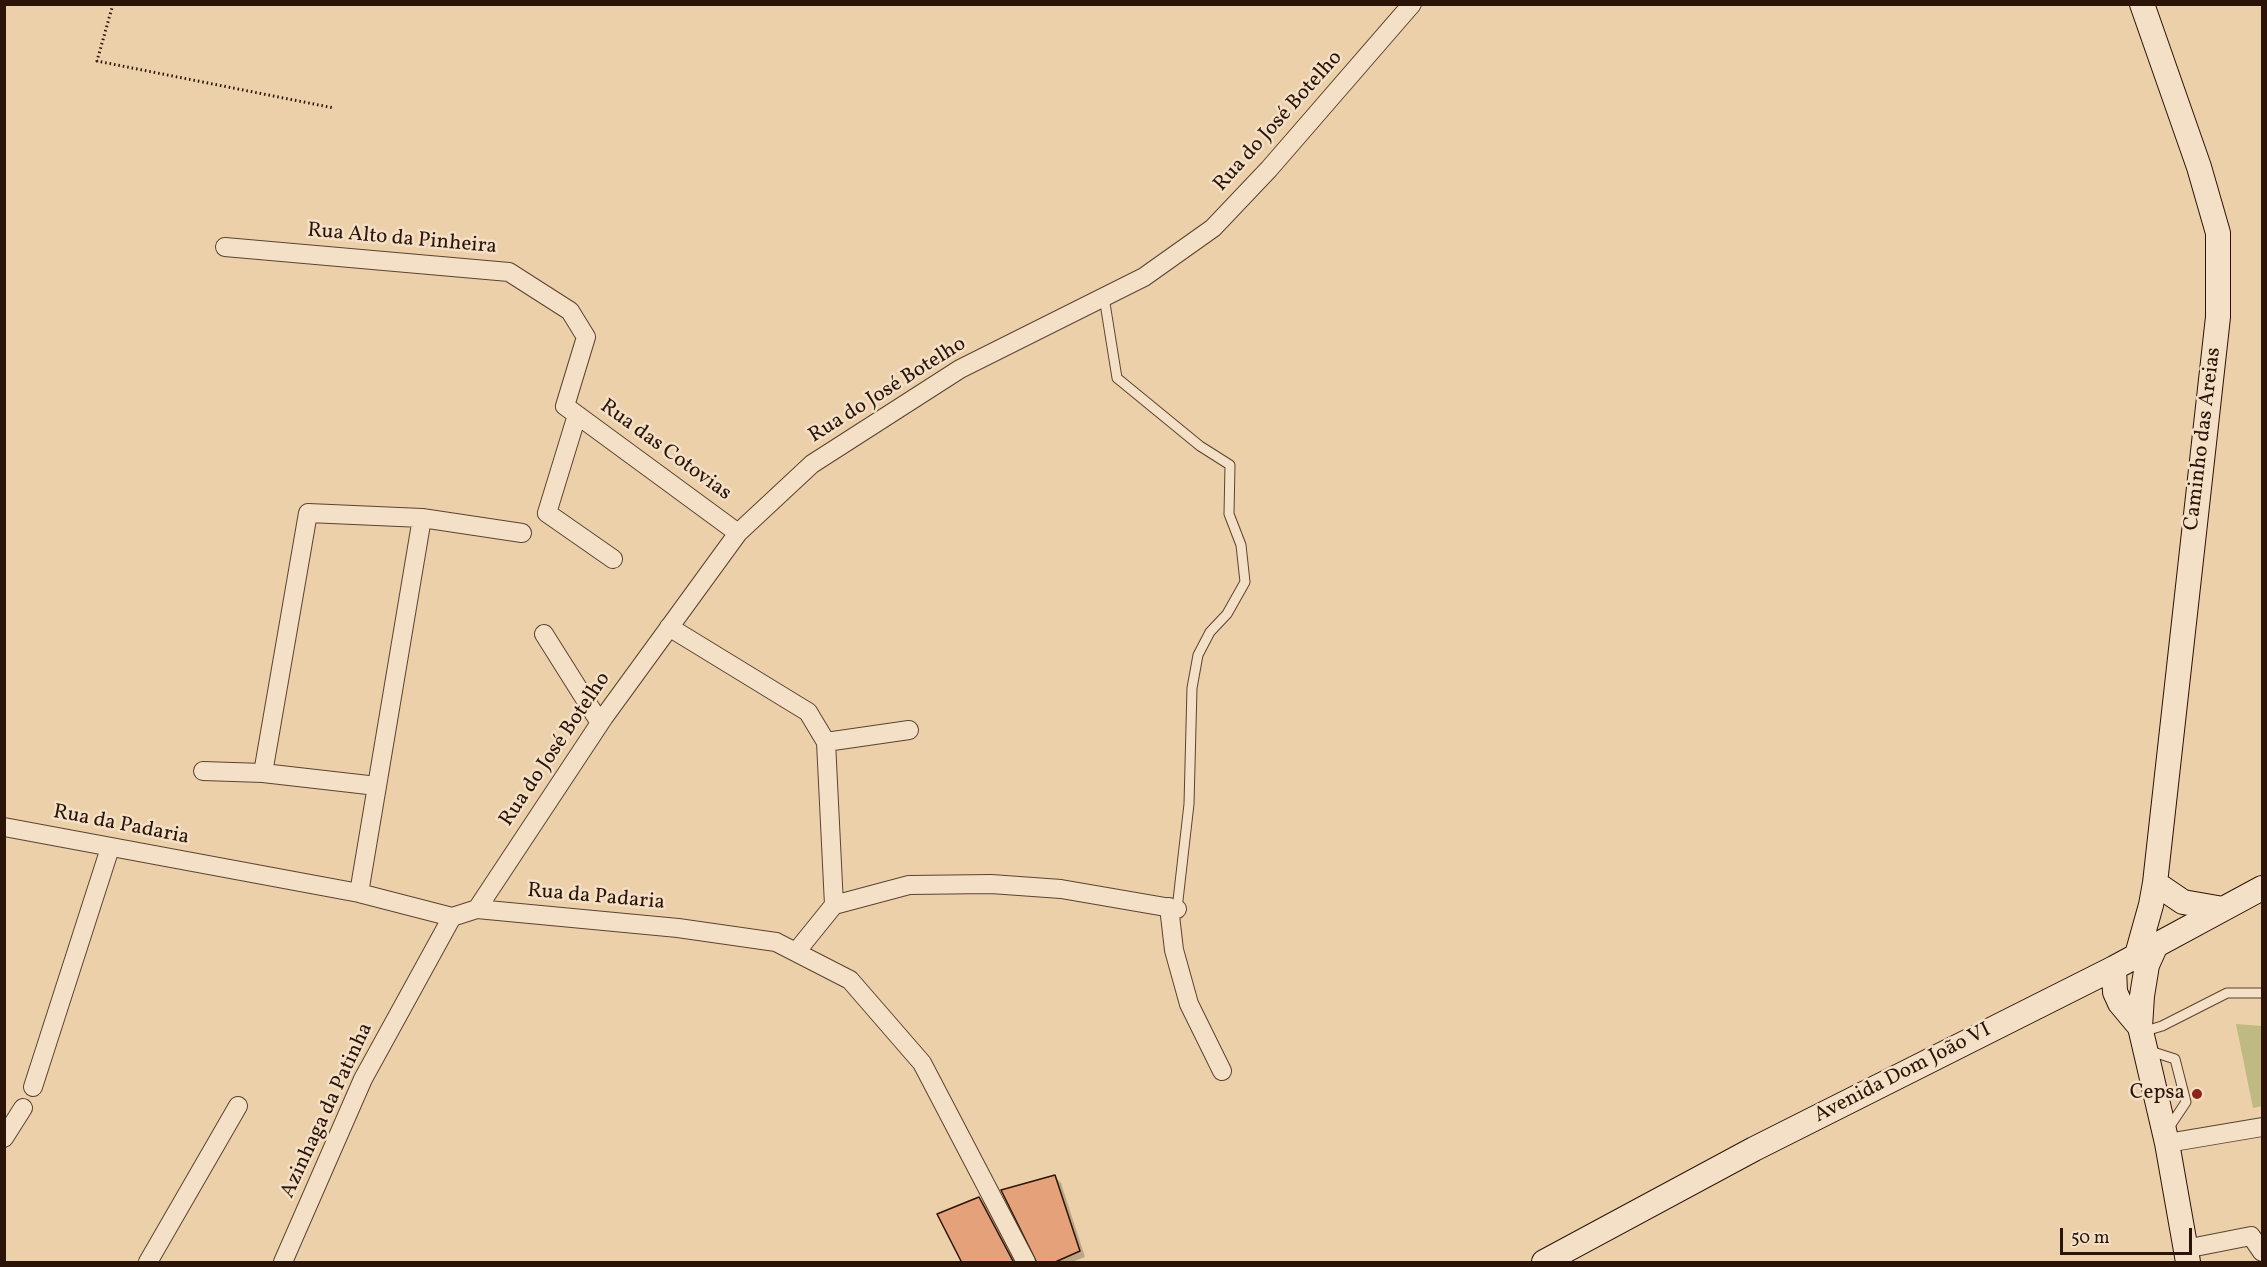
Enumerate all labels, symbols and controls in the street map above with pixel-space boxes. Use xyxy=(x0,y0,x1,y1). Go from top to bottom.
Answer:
street label: Rua do José Botelho xyxy=(1209,46,1349,198)
street label: Rua Alto da Pinheira xyxy=(306,219,498,261)
street label: Rua do José Botelho xyxy=(805,332,971,450)
street label: Caminho das Areias xyxy=(2180,346,2228,532)
street label: Rua das Cotovias xyxy=(594,395,736,507)
street label: Rua do José Botelho xyxy=(495,668,617,832)
street label: Rua da Padaria xyxy=(51,800,191,852)
street label: Rua da Padaria xyxy=(526,879,666,917)
street label: Azinhaga da Patinha xyxy=(276,1019,380,1203)
street label: Avenida Dom João VI xyxy=(1811,1019,1995,1129)
place label: Cepsa xyxy=(2130,1081,2185,1107)
marker: Cepsa xyxy=(2190,1087,2204,1101)
scale bar xyxy=(2063,1216,2195,1254)
text: 50 m xyxy=(2071,1226,2110,1251)

